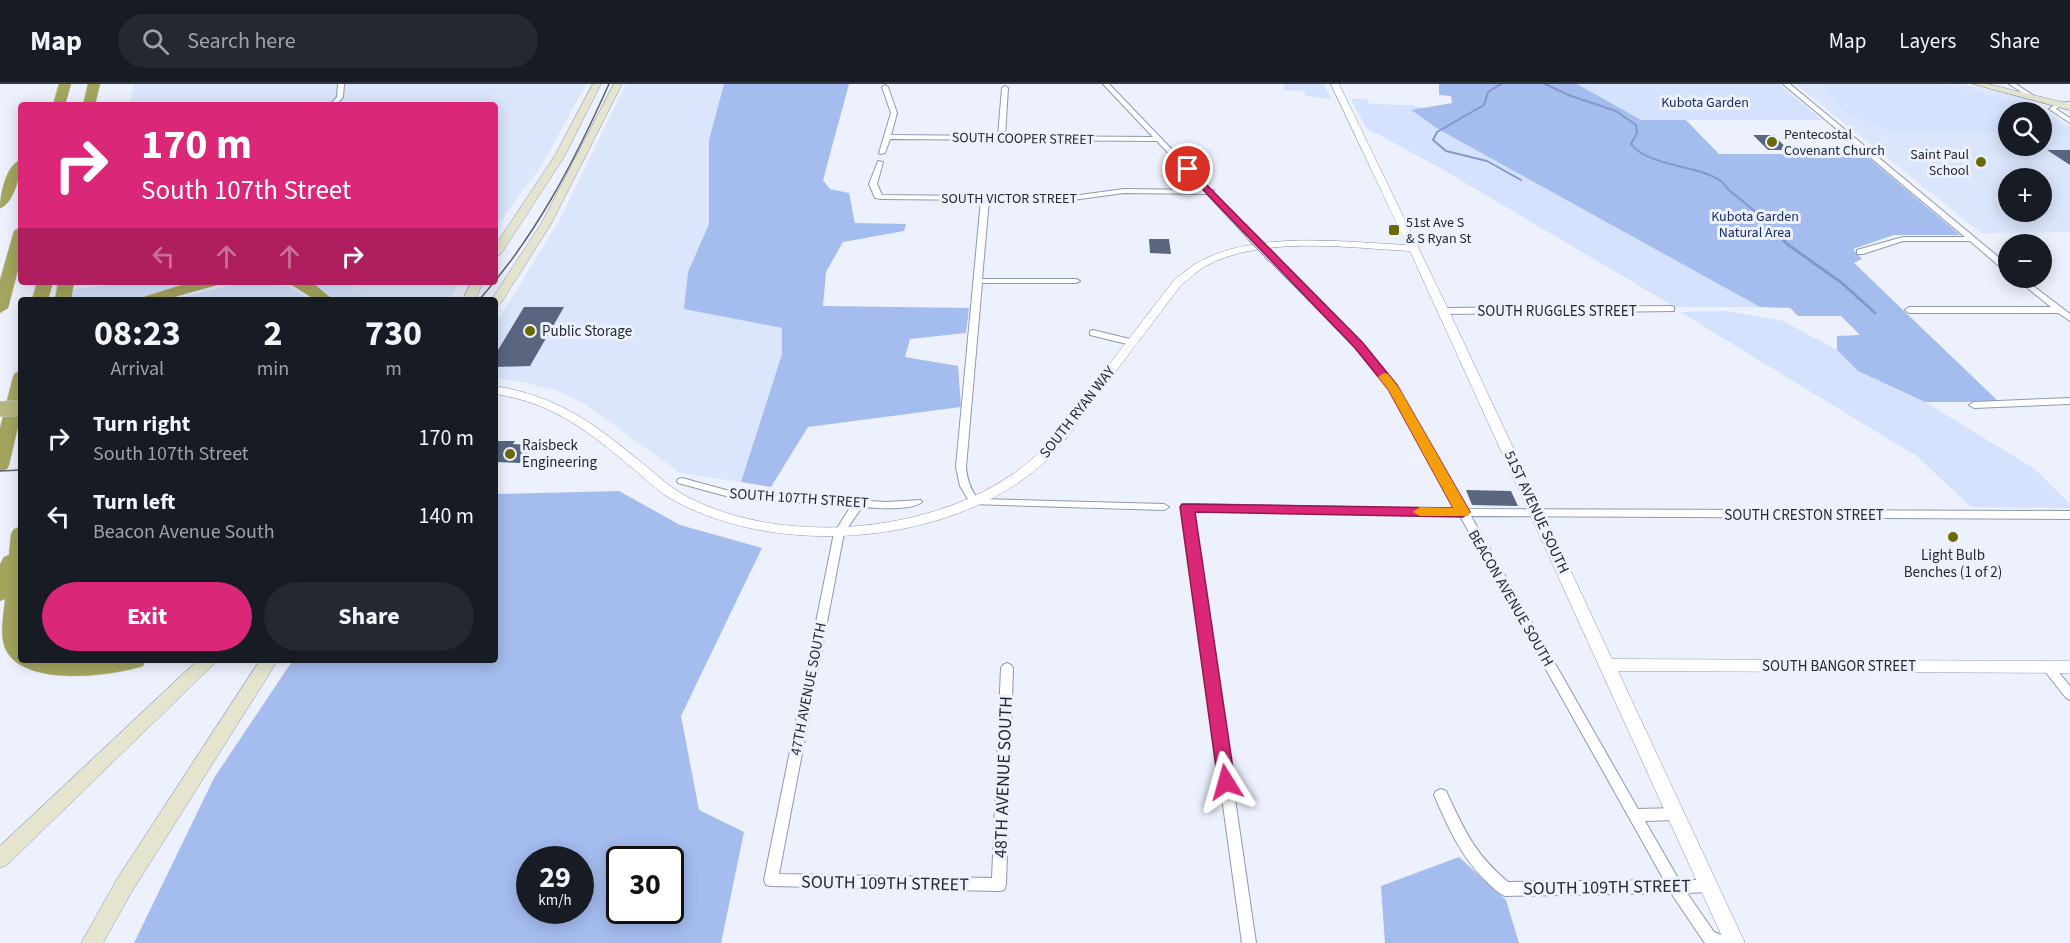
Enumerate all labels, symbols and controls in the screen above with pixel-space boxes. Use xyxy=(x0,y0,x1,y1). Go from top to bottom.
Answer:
search box xyxy=(118,14,538,68)
text: Map xyxy=(30,21,82,61)
icon: search xyxy=(139,25,172,58)
text: Search here xyxy=(187,25,296,57)
text: Map xyxy=(1829,26,1866,56)
text: Layers xyxy=(1899,26,1956,56)
text: Share xyxy=(1989,26,2040,56)
park label: Kubota Garden xyxy=(1661,93,1749,113)
map controls xyxy=(1998,102,2052,288)
button: search xyxy=(1998,102,2052,156)
text: 170 m xyxy=(141,115,252,175)
place label: Pentecostal Covenant Church xyxy=(1784,125,1885,161)
icon: right xyxy=(42,126,120,204)
street label: SOUTH COOPER STREET xyxy=(952,128,1095,150)
marker: Pentecostal Covenant Church xyxy=(1765,135,1779,149)
pin xyxy=(1162,143,1213,194)
place label: Saint Paul School xyxy=(1910,145,1969,181)
icon: arrive xyxy=(1171,152,1204,185)
marker: Saint Paul School xyxy=(1974,155,1988,169)
button: + xyxy=(1998,168,2052,222)
text: South 107th Street xyxy=(141,171,351,210)
street label: SOUTH VICTOR STREET xyxy=(941,189,1078,209)
park label: Kubota Garden Natural Area xyxy=(1711,207,1799,243)
place label: 51st Ave S & S Ryan St xyxy=(1406,213,1471,249)
marker: 51st Ave S & S Ryan St xyxy=(1387,223,1401,237)
button: − xyxy=(1998,234,2052,288)
icon: left xyxy=(147,240,180,273)
icon: ahead xyxy=(210,240,243,273)
icon: ahead xyxy=(273,240,306,273)
icon: right xyxy=(336,240,369,273)
street label: SOUTH RUGGLES STREET xyxy=(1477,301,1637,322)
text: 08:23 xyxy=(94,308,181,359)
text: 2 xyxy=(263,308,282,359)
text: 730 xyxy=(365,308,422,359)
place label: Public Storage xyxy=(542,321,632,342)
marker: Public Storage xyxy=(523,324,537,338)
text: Arrival xyxy=(110,355,164,383)
text: min xyxy=(257,355,289,383)
text: m xyxy=(385,355,402,383)
street label: SOUTH RYAN WAY xyxy=(1035,361,1121,463)
text: Turn right xyxy=(93,408,190,440)
icon: right xyxy=(42,422,75,455)
text: 170 m xyxy=(419,422,474,454)
place label: Raisbeck Engineering xyxy=(522,435,598,473)
text: South 107th Street xyxy=(93,440,249,468)
marker: Raisbeck Engineering xyxy=(503,447,517,461)
street label: 51ST AVENUE SOUTH xyxy=(1499,448,1574,577)
street label: SOUTH 107TH STREET xyxy=(729,483,869,514)
text: Turn left xyxy=(93,486,175,518)
icon: left xyxy=(42,500,75,533)
text: 140 m xyxy=(419,500,474,532)
street label: SOUTH CRESTON STREET xyxy=(1724,505,1884,526)
text: Beacon Avenue South xyxy=(93,518,275,546)
street label: BEACON AVENUE SOUTH xyxy=(1463,526,1558,671)
marker: Light Bulb Benches (1 of 2) xyxy=(1946,530,1960,544)
place label: Light Bulb Benches (1 of 2) xyxy=(1904,545,2002,583)
button: Exit xyxy=(42,582,252,651)
button: Share xyxy=(264,582,474,651)
street label: 47TH AVENUE SOUTH xyxy=(785,621,832,757)
street label: SOUTH BANGOR STREET xyxy=(1762,656,1916,677)
street label: 48TH AVENUE SOUTH xyxy=(988,696,1019,858)
position arrow xyxy=(1194,750,1258,814)
speed limit sign: 30 xyxy=(606,846,684,924)
text: 29 xyxy=(539,856,571,899)
street label: SOUTH 109TH STREET xyxy=(801,870,969,897)
street label: SOUTH 109TH STREET xyxy=(1523,874,1691,901)
text: km/h xyxy=(538,890,572,911)

